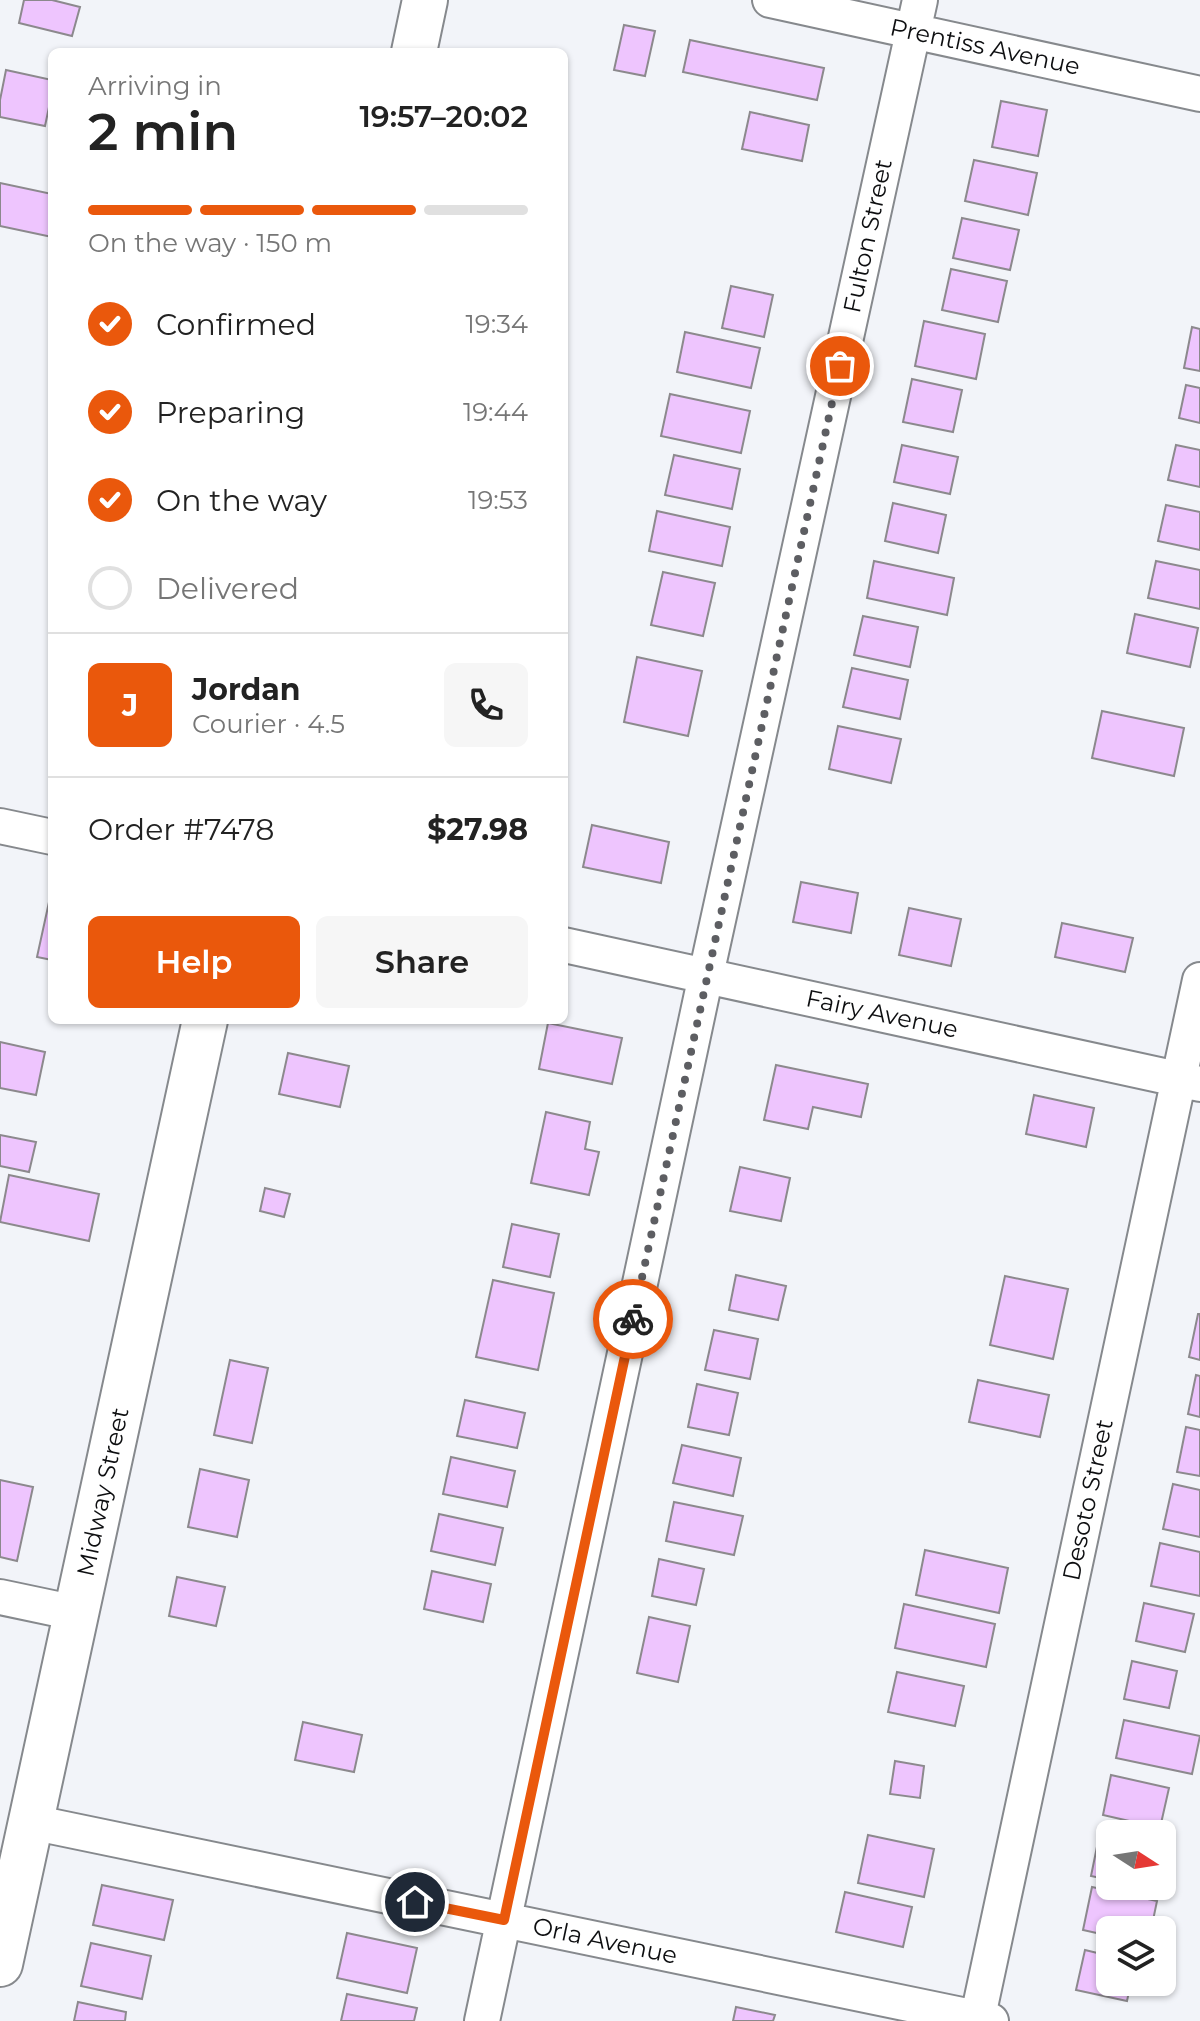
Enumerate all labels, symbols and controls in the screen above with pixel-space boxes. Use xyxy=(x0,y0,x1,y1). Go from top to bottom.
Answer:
street label: Prentiss Avenue xyxy=(888,12,1083,81)
text: Arriving in xyxy=(88,70,222,102)
text: 19:57–20:02 xyxy=(359,98,528,135)
text: 2 min xyxy=(88,100,238,163)
street label: Fulton Street xyxy=(837,156,898,315)
text: On the way · 150 m xyxy=(88,227,332,259)
icon: check xyxy=(88,302,132,346)
text: Confirmed xyxy=(156,306,316,343)
text: 19:34 xyxy=(465,308,528,340)
pin xyxy=(806,332,874,400)
icon: bag xyxy=(818,344,862,388)
icon: check xyxy=(88,390,132,434)
text: Preparing xyxy=(156,394,305,431)
text: 19:44 xyxy=(463,396,528,428)
icon: check xyxy=(88,478,132,522)
text: On the way xyxy=(156,482,327,519)
text: 19:53 xyxy=(468,484,528,516)
text: Delivered xyxy=(156,570,299,607)
button: phone xyxy=(444,663,528,747)
text: Jordan xyxy=(192,671,301,708)
text: J xyxy=(122,687,138,724)
text: Courier · 4.5 xyxy=(192,708,345,740)
text: Order #7478 xyxy=(88,811,274,848)
text: $27.98 xyxy=(427,811,528,848)
button: Help xyxy=(88,916,300,1008)
button: Share xyxy=(316,916,528,1008)
street label: Fairy Avenue xyxy=(803,983,961,1044)
courier xyxy=(593,1279,673,1359)
icon: bike xyxy=(611,1297,655,1341)
street label: Midway Street xyxy=(70,1405,135,1579)
street label: Desoto Street xyxy=(1056,1416,1119,1583)
north arrow xyxy=(1096,1820,1176,1900)
map controls xyxy=(1096,1820,1176,1996)
pin xyxy=(381,1868,449,1936)
icon: home xyxy=(393,1880,437,1924)
street label: Orla Avenue xyxy=(530,1911,680,1970)
button: layers xyxy=(1096,1916,1176,1996)

